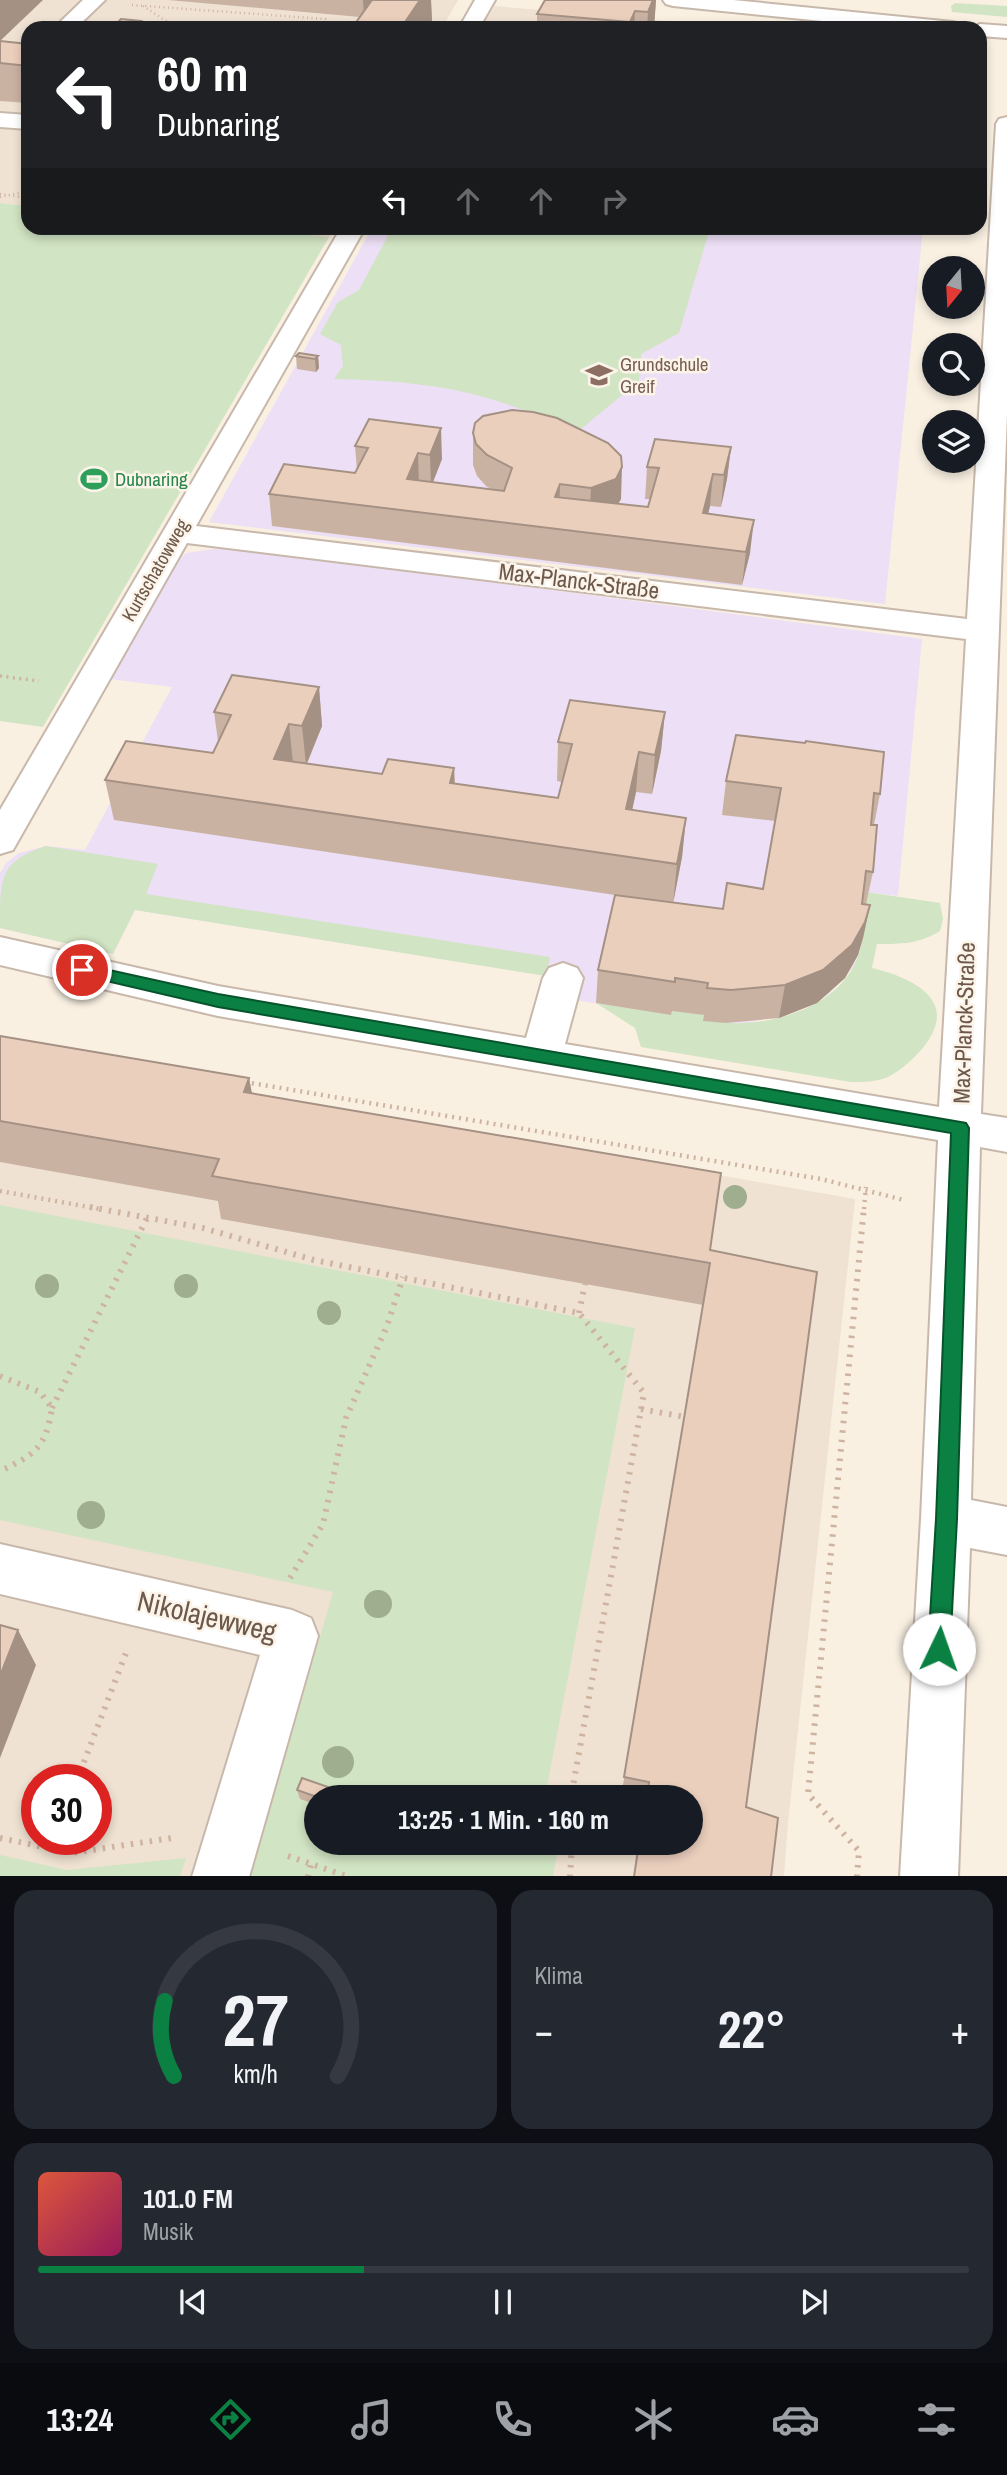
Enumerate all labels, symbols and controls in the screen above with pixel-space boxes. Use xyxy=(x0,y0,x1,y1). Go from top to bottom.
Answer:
text: 60 m xyxy=(157,40,249,106)
icon: left xyxy=(42,49,133,140)
text: Dubnaring xyxy=(157,103,280,146)
icon: left xyxy=(376,182,414,220)
icon: ahead xyxy=(449,182,487,220)
icon: ahead xyxy=(522,182,560,220)
icon: right xyxy=(595,182,633,220)
north arrow xyxy=(922,256,985,318)
map controls xyxy=(922,256,985,473)
button: search xyxy=(922,333,985,396)
place label: Grundschule Greif xyxy=(620,351,708,399)
school or university icon: Grundschule Greif xyxy=(584,360,614,390)
button: layers xyxy=(922,410,985,473)
sports icon: Dubnaring xyxy=(79,464,109,494)
place label: Dubnaring xyxy=(115,466,188,492)
street label: Kurtschatowweg xyxy=(115,514,195,626)
street label: Max-Planck-Straße xyxy=(497,555,661,606)
pin xyxy=(52,940,112,1000)
street label: Max-Planck-Straße xyxy=(945,942,982,1104)
icon: arrive xyxy=(63,951,101,989)
street label: Nikolajewweg xyxy=(134,1582,280,1650)
position arrow xyxy=(902,1612,976,1686)
speed limit sign: 30 xyxy=(21,1764,112,1855)
text: 13:25 · 1 Min. · 160 m xyxy=(398,1802,609,1837)
text: Klima xyxy=(535,1960,583,1991)
text: 27 xyxy=(222,1971,288,2069)
text: 22° xyxy=(718,1994,786,2064)
text: − xyxy=(535,2005,553,2056)
text: + xyxy=(951,2005,969,2056)
text: km/h xyxy=(233,2056,277,2090)
text: 101.0 FM xyxy=(143,2181,233,2216)
text: Musik xyxy=(143,2216,193,2247)
icon: previous xyxy=(174,2283,212,2321)
icon: pause xyxy=(484,2283,522,2321)
icon: next xyxy=(795,2283,833,2321)
icon: directions xyxy=(206,2395,255,2444)
icon: music xyxy=(347,2395,396,2444)
icon: phone xyxy=(488,2395,537,2444)
icon: climate xyxy=(629,2395,678,2444)
icon: car xyxy=(771,2395,820,2444)
icon: filters xyxy=(912,2395,961,2444)
text: 13:24 xyxy=(46,2398,113,2441)

